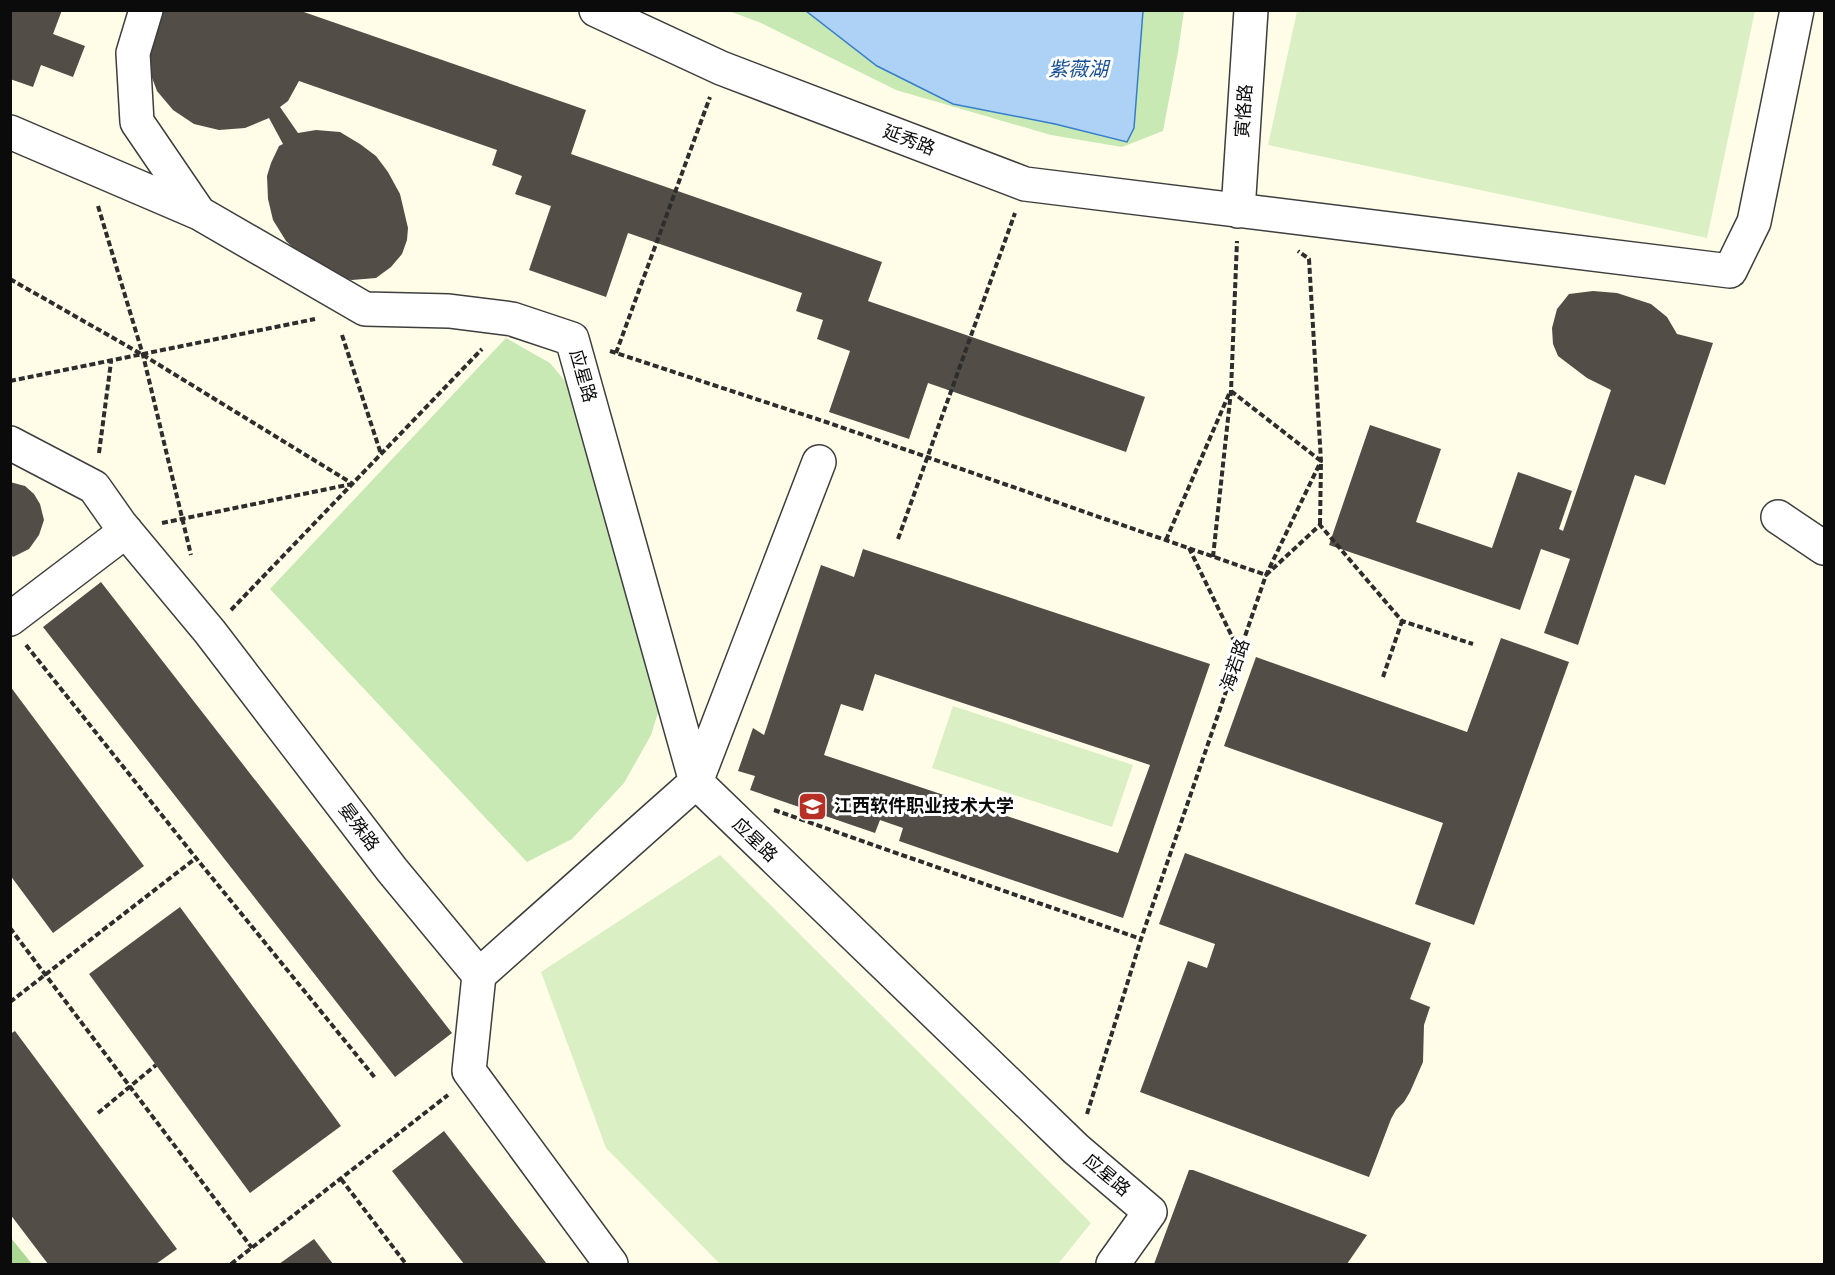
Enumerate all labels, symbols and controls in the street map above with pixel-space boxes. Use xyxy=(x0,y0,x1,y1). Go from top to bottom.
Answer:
water label: 紫薇湖 xyxy=(1048,52,1111,82)
street label: 寅恪路 xyxy=(1227,83,1258,139)
street label: 延秀路 xyxy=(879,116,940,161)
street label: 应星路 xyxy=(564,346,605,405)
street label: 海若路 xyxy=(1212,635,1255,694)
school or university icon: 江西软件职业技术大学 xyxy=(797,790,829,822)
place label: 江西软件职业技术大学 xyxy=(834,791,1014,818)
street label: 晏殊路 xyxy=(333,796,387,856)
street label: 应星路 xyxy=(727,810,785,867)
street label: 应星路 xyxy=(1079,1146,1137,1202)

